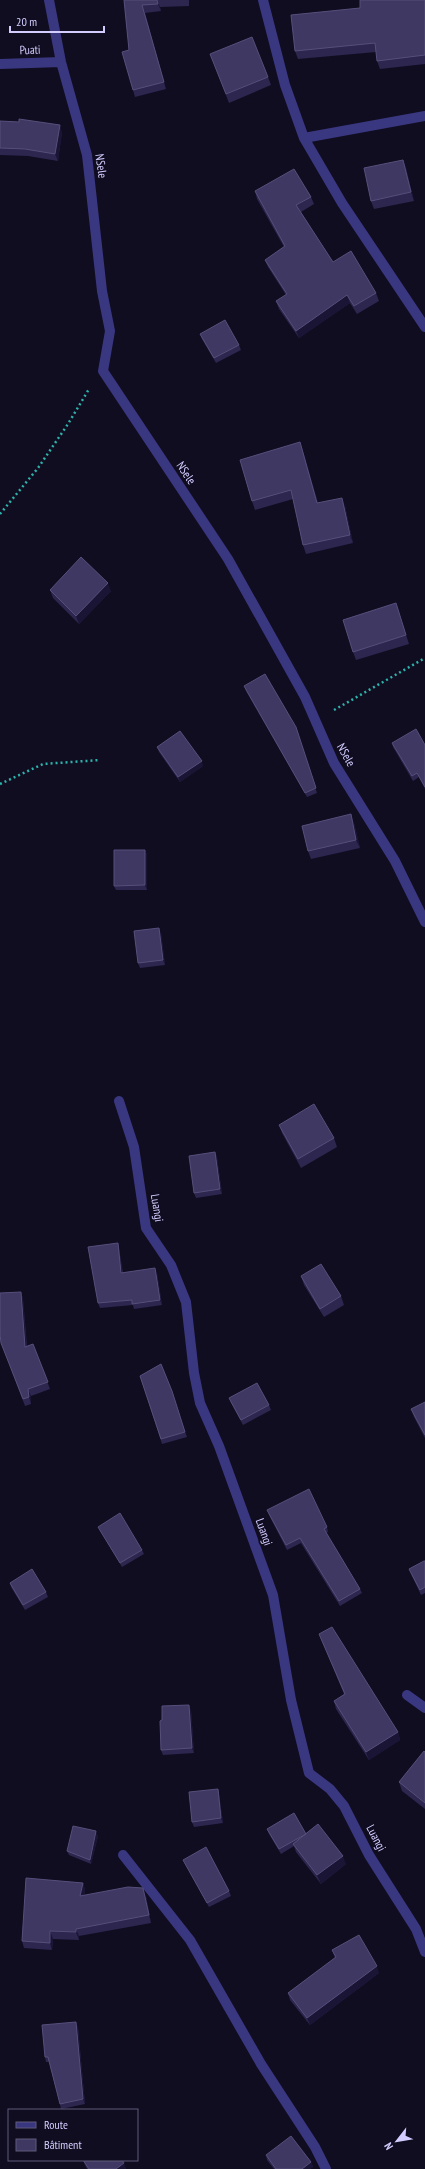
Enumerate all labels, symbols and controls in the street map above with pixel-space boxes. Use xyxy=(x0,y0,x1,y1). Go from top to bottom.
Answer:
scale bar xyxy=(10,8,104,34)
text: 20 m xyxy=(16,14,37,29)
street label: Puati xyxy=(19,42,41,57)
street label: NSele xyxy=(92,153,111,179)
street label: NSele xyxy=(173,458,199,487)
street label: NSele xyxy=(334,740,359,769)
street label: Luangi xyxy=(148,1193,167,1223)
street label: Luangi xyxy=(253,1516,276,1547)
street label: Luangi xyxy=(363,1822,390,1854)
legend xyxy=(8,2109,138,2161)
text: Route xyxy=(44,2117,68,2132)
north arrow xyxy=(377,2121,417,2161)
text: Bâtiment xyxy=(44,2137,82,2152)
text: N xyxy=(381,2140,396,2152)

